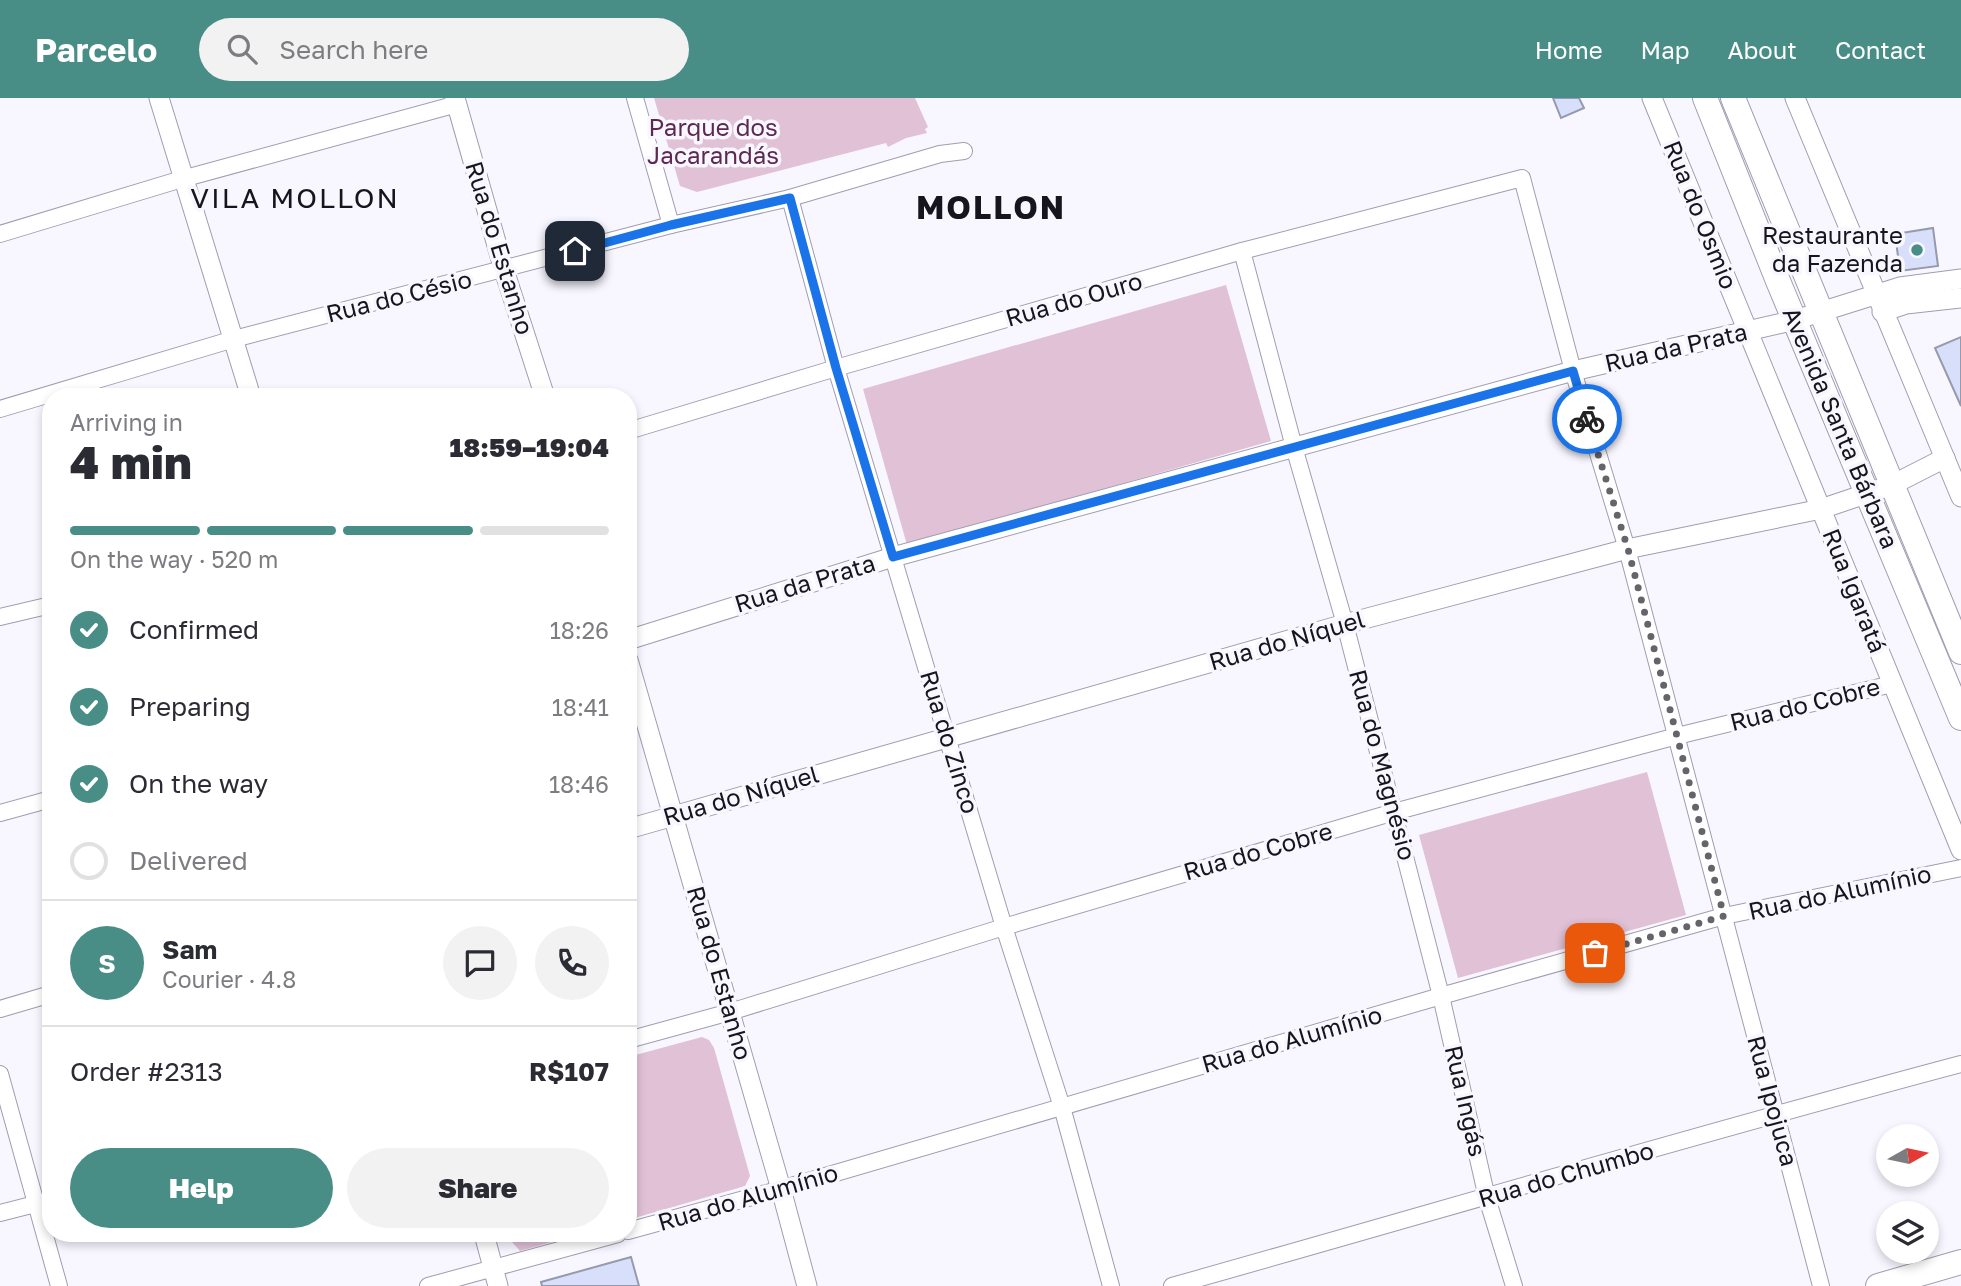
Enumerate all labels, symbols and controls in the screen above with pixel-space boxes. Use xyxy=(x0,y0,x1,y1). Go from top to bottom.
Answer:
search box xyxy=(199,18,689,81)
text: Parcelo xyxy=(35,30,157,69)
icon: search xyxy=(223,30,261,68)
text: Search here xyxy=(279,34,428,65)
text: Home xyxy=(1535,35,1603,64)
text: Map xyxy=(1641,35,1690,64)
text: About xyxy=(1728,35,1797,64)
text: Contact xyxy=(1835,35,1926,64)
park label: Parque dos Jacarandás xyxy=(647,112,779,169)
street label: Rua do Osmio xyxy=(1658,136,1744,293)
street label: Rua do Estanho xyxy=(460,157,541,338)
district label: VILA MOLLON xyxy=(190,181,400,214)
district label: MOLLON xyxy=(916,188,1066,226)
place label: Restaurante da Fazenda xyxy=(1762,220,1903,277)
pin xyxy=(545,221,605,281)
icon: home xyxy=(556,232,594,270)
marker: Restaurante da Fazenda xyxy=(1909,242,1925,258)
street label: Rua do Césio xyxy=(323,263,474,328)
street label: Rua do Ouro xyxy=(1002,265,1145,332)
street label: Avenida Santa Bárbara xyxy=(1777,302,1905,553)
street label: Rua da Prata xyxy=(1601,316,1750,377)
courier xyxy=(1552,384,1622,454)
icon: bike xyxy=(1568,400,1606,438)
text: Arriving in xyxy=(70,408,183,436)
text: 18:59–19:04 xyxy=(450,432,609,463)
text: 4 min xyxy=(70,434,192,489)
street label: Rua Igaratá xyxy=(1817,524,1893,657)
text: On the way · 520 m xyxy=(70,545,278,573)
street label: Rua da Prata xyxy=(731,547,878,618)
street label: Rua do Níquel xyxy=(1205,603,1368,676)
icon: check xyxy=(70,611,108,649)
text: Confirmed xyxy=(129,614,259,645)
text: 18:26 xyxy=(550,616,609,644)
street label: Rua do Zinco xyxy=(915,666,986,817)
street label: Rua do Magnésio xyxy=(1344,666,1423,863)
street label: Rua do Cobre xyxy=(1727,671,1883,736)
icon: check xyxy=(70,688,108,726)
text: Preparing xyxy=(129,691,251,722)
text: 18:41 xyxy=(552,693,609,721)
street label: Rua do Níquel xyxy=(659,758,822,831)
icon: check xyxy=(70,765,108,803)
text: On the way xyxy=(129,768,268,799)
text: 18:46 xyxy=(549,770,609,798)
street label: Rua do Cobre xyxy=(1180,815,1335,886)
text: Delivered xyxy=(129,845,248,876)
street label: Rua do Alumínio xyxy=(1746,858,1934,925)
street label: Rua do Estanho xyxy=(682,882,759,1063)
pin xyxy=(1565,923,1625,983)
button: chat xyxy=(443,926,517,1000)
button: phone xyxy=(535,926,609,1000)
text: Sam xyxy=(162,934,217,965)
icon: bag xyxy=(1576,934,1614,972)
text: S xyxy=(98,948,116,979)
text: Courier · 4.8 xyxy=(162,965,296,993)
street label: Rua do Alumínio xyxy=(1198,999,1385,1078)
street label: Rua Ipojuca xyxy=(1742,1032,1805,1169)
street label: Rua Ingás xyxy=(1440,1042,1493,1159)
text: Order #2313 xyxy=(70,1056,223,1087)
text: R$107 xyxy=(529,1056,609,1087)
north arrow xyxy=(1876,1124,1939,1186)
map controls xyxy=(1876,1124,1939,1264)
street label: Rua do Chumbo xyxy=(1475,1135,1657,1212)
button: Help xyxy=(70,1148,333,1228)
button: Share xyxy=(347,1148,609,1228)
street label: Rua do Alumínio xyxy=(654,1157,841,1236)
button: layers xyxy=(1876,1201,1939,1264)

